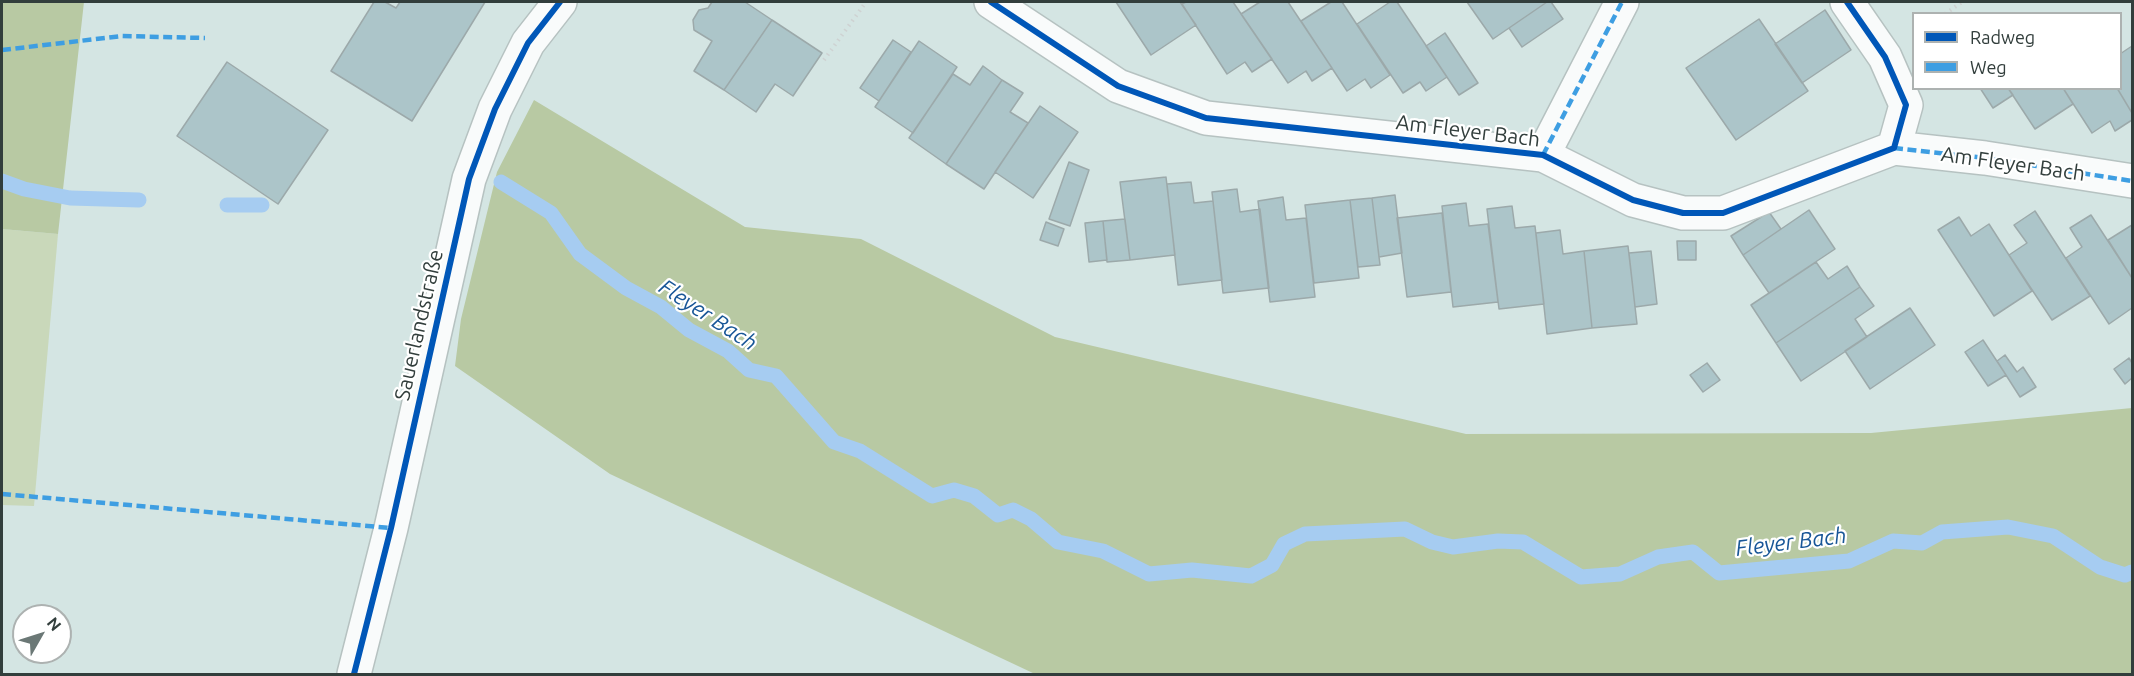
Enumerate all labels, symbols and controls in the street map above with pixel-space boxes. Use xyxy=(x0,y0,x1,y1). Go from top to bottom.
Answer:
legend xyxy=(1912,12,2122,90)
text: Radweg xyxy=(1970,27,2035,47)
text: Weg xyxy=(1970,57,2007,77)
street label: Am Fleyer Bach xyxy=(1394,110,1542,152)
street label: Am Fleyer Bach xyxy=(1939,141,2087,187)
street label: Sauerlandstraße xyxy=(389,247,449,403)
water label: Fleyer Bach xyxy=(654,274,762,356)
water label: Fleyer Bach xyxy=(1734,522,1848,562)
north arrow xyxy=(12,604,72,664)
text: N xyxy=(44,614,65,634)

